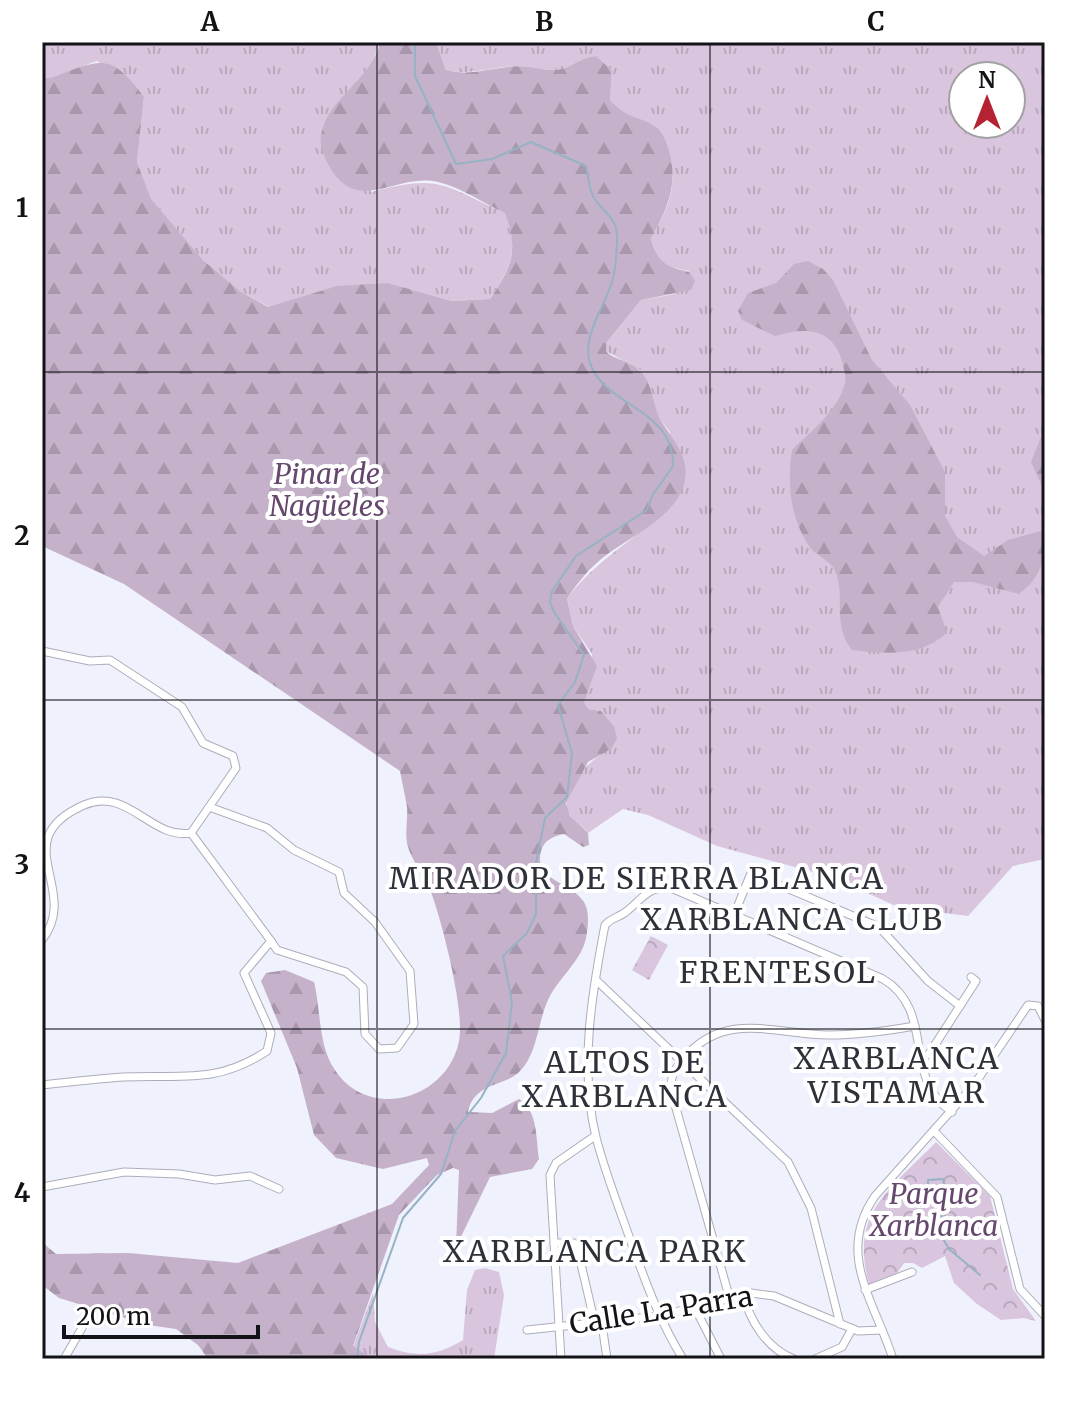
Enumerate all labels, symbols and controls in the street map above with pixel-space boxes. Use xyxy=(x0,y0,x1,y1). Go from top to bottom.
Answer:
text: A xyxy=(200,5,220,38)
text: B xyxy=(535,5,553,38)
text: C xyxy=(867,5,885,38)
north arrow xyxy=(947,60,1027,140)
text: N xyxy=(978,66,996,94)
text: 1 xyxy=(16,191,28,224)
park label: Pinar de Nagüeles xyxy=(269,456,385,524)
text: 2 xyxy=(14,519,30,552)
text: 3 xyxy=(15,848,29,881)
district label: MIRADOR DE SIERRA BLANCA xyxy=(389,859,885,897)
district label: XARBLANCA CLUB xyxy=(640,900,944,938)
district label: FRENTESOL xyxy=(679,953,877,991)
district label: XARBLANCA VISTAMAR xyxy=(794,1039,1000,1111)
district label: ALTOS DE XARBLANCA xyxy=(522,1043,728,1115)
text: 4 xyxy=(14,1176,31,1209)
park label: Parque Xarblanca xyxy=(869,1176,998,1244)
district label: XARBLANCA PARK xyxy=(443,1232,747,1270)
street label: Calle La Parra xyxy=(567,1278,755,1342)
scale bar xyxy=(64,1289,258,1339)
text: 200 m xyxy=(76,1301,151,1332)

